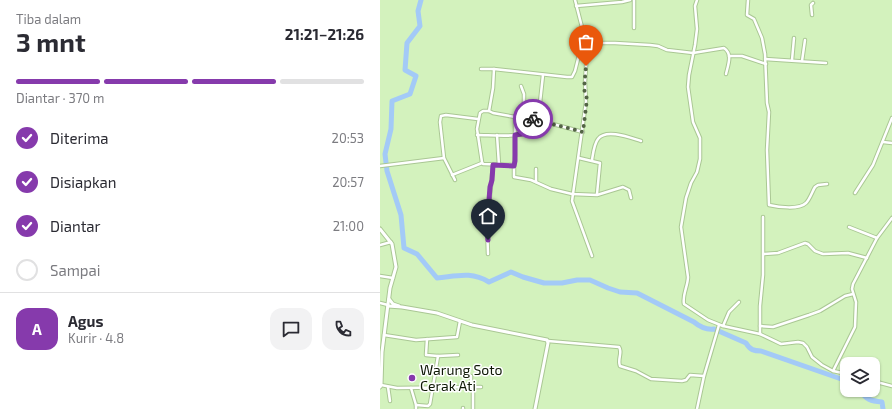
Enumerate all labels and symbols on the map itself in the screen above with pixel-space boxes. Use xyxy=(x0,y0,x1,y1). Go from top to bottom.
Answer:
pin xyxy=(569,25,603,66)
courier xyxy=(513,99,553,139)
pin xyxy=(471,199,505,240)
place label: Warung Soto Cerak Ati xyxy=(420,361,503,394)
marker: Warung Soto Cerak Ati xyxy=(407,373,417,383)

